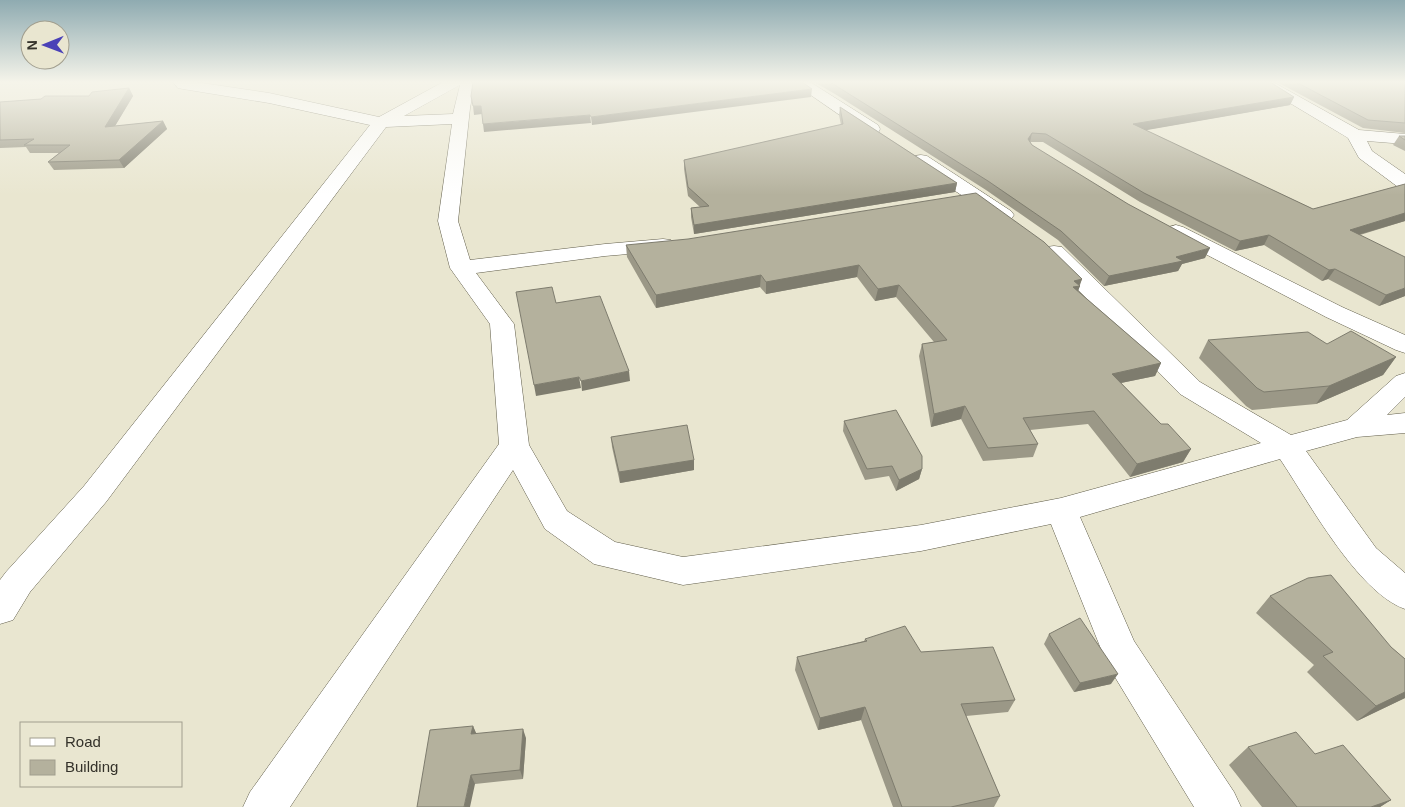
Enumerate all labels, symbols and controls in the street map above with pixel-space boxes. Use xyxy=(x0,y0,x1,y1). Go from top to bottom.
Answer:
north arrow xyxy=(20,20,70,70)
text: N xyxy=(24,40,40,50)
legend xyxy=(20,722,182,787)
text: Road xyxy=(65,733,101,750)
text: Building xyxy=(65,758,118,775)

